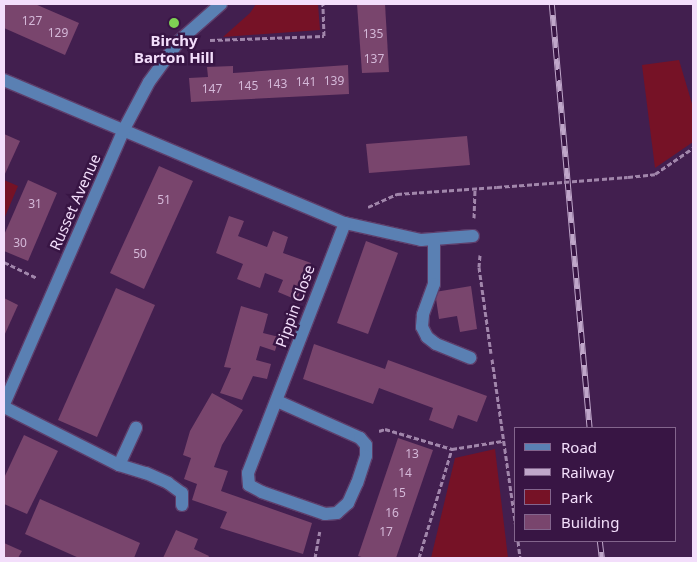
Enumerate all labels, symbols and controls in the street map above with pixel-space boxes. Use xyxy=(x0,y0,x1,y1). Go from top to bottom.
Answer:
house number: 127 xyxy=(22,14,42,28)
marker: Birchy Barton Hill xyxy=(168,17,180,29)
house number: 129 xyxy=(48,26,68,40)
house number: 135 xyxy=(363,27,383,41)
place label: Birchy Barton Hill xyxy=(134,31,214,66)
house number: 137 xyxy=(364,52,384,66)
house number: 139 xyxy=(324,74,344,88)
house number: 141 xyxy=(296,75,316,89)
house number: 143 xyxy=(267,77,287,91)
house number: 145 xyxy=(238,79,258,93)
house number: 147 xyxy=(202,82,222,96)
street label: Russet Avenue xyxy=(46,151,104,253)
house number: 51 xyxy=(157,193,171,207)
house number: 31 xyxy=(28,197,42,211)
house number: 30 xyxy=(13,236,27,250)
house number: 50 xyxy=(133,247,147,261)
street label: Pippin Close xyxy=(272,262,318,350)
legend xyxy=(514,427,677,542)
text: Road xyxy=(561,437,597,457)
house number: 13 xyxy=(405,447,419,461)
text: Railway xyxy=(561,462,614,482)
house number: 14 xyxy=(398,466,412,480)
house number: 15 xyxy=(392,486,406,500)
text: Park xyxy=(561,487,593,507)
house number: 16 xyxy=(385,506,399,520)
text: Building xyxy=(561,512,619,532)
house number: 17 xyxy=(379,525,393,539)

